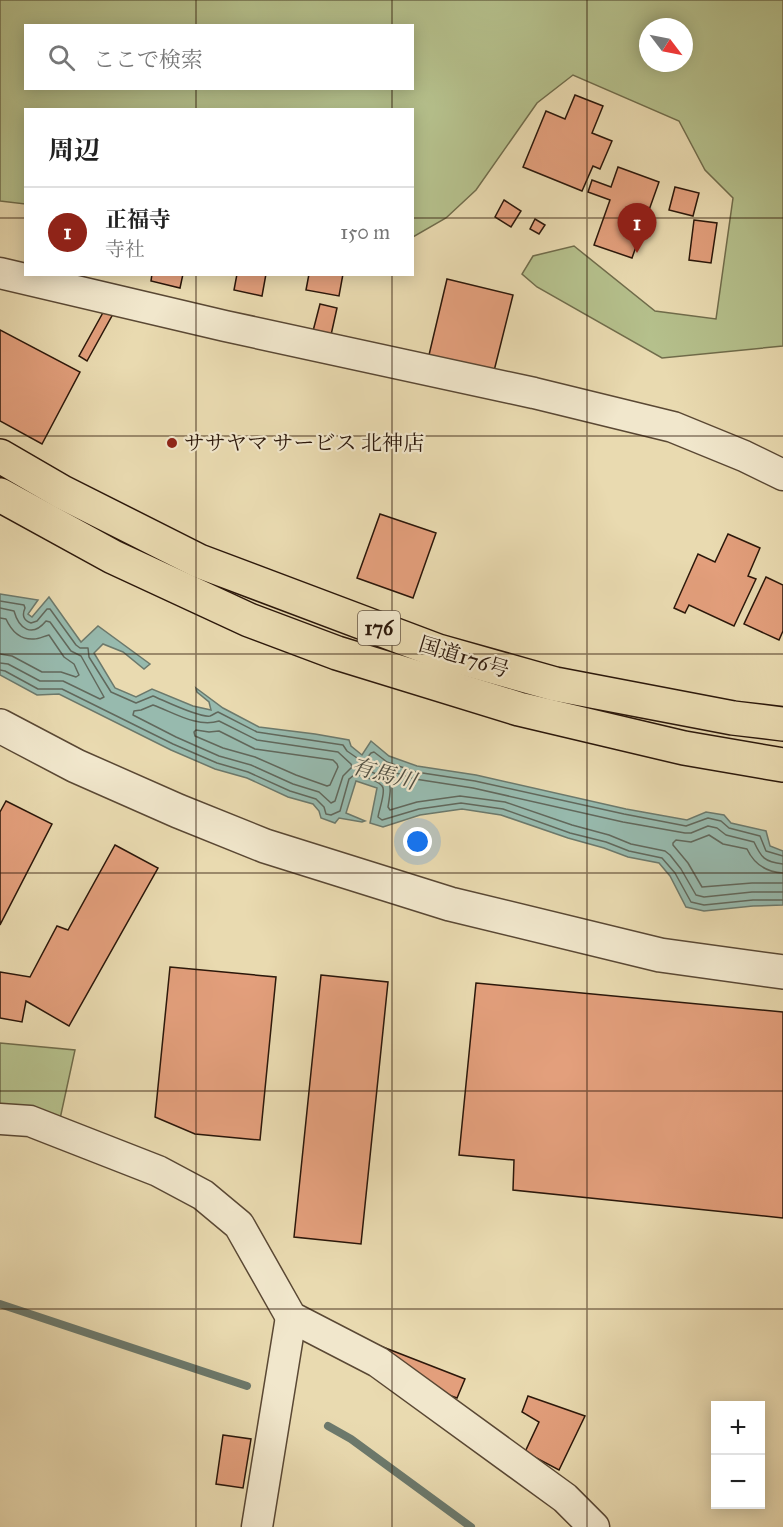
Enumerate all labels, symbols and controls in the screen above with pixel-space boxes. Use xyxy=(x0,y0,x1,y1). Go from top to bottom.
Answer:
north arrow xyxy=(639,18,693,72)
search box xyxy=(24,24,414,90)
icon: search xyxy=(45,41,78,74)
text: ここで検索 xyxy=(93,46,203,73)
text: 周辺 xyxy=(48,134,100,166)
pin: 1 xyxy=(618,204,656,253)
text: 正福寺 xyxy=(105,206,171,233)
text: 1 xyxy=(64,220,71,244)
text: 150 m xyxy=(340,220,390,244)
text: 寺社 xyxy=(105,237,145,261)
place label: ササヤマ サービス 北神店 xyxy=(184,430,424,456)
marker: ササヤマ サービス 北神店 xyxy=(165,436,179,450)
road number: 176 xyxy=(358,611,400,645)
street label: 国道176号 xyxy=(416,631,512,683)
water label: 有馬川 xyxy=(348,752,421,796)
your location xyxy=(403,827,432,856)
map controls xyxy=(711,1401,765,1509)
button: + xyxy=(711,1401,765,1455)
button: − xyxy=(711,1455,765,1509)

